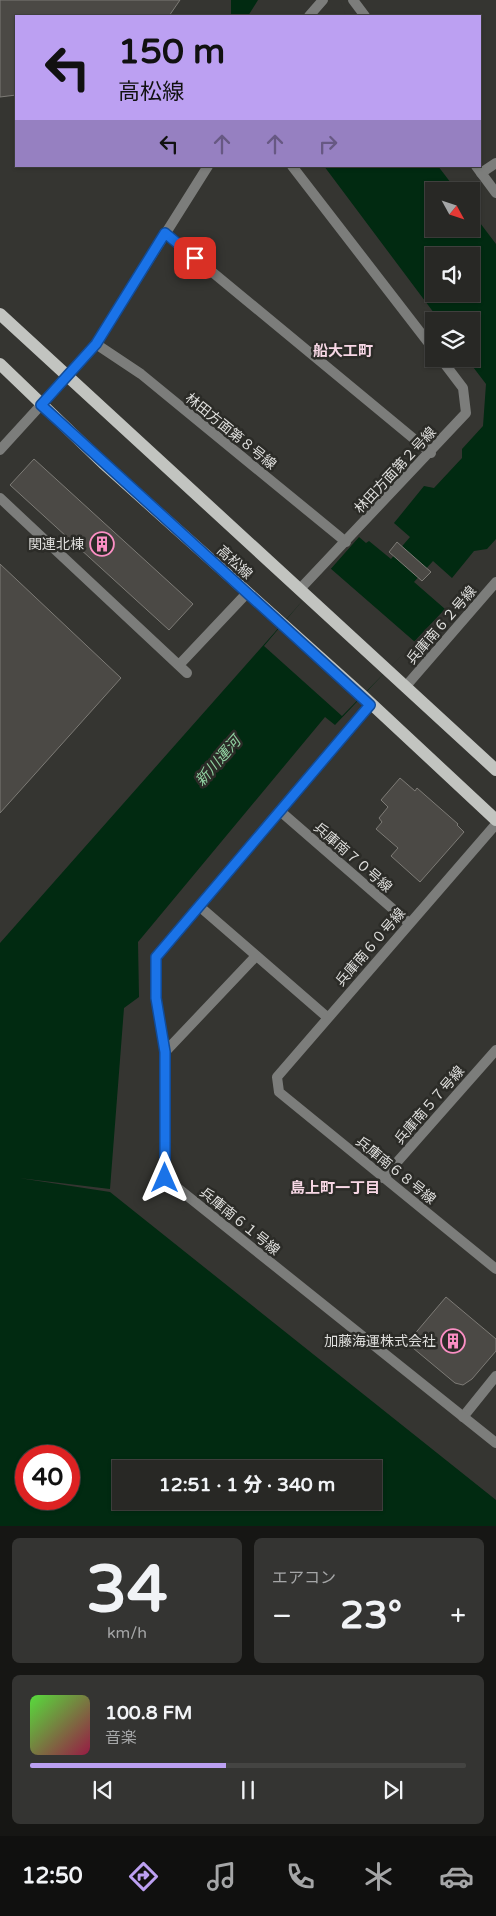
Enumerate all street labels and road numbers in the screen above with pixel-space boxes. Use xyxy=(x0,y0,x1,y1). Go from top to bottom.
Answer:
street label: 林田方面第８号線 xyxy=(182,390,280,473)
street label: 林田方面第２号線 xyxy=(351,424,440,517)
street label: 高松線 xyxy=(213,542,256,583)
street label: 兵庫南６２号線 xyxy=(403,583,480,668)
street label: 兵庫南７０号線 xyxy=(310,819,395,896)
street label: 兵庫南６０号線 xyxy=(332,905,409,990)
street label: 兵庫南５７号線 xyxy=(391,1063,468,1148)
street label: 兵庫南６８号線 xyxy=(352,1133,439,1208)
street label: 兵庫南６１号線 xyxy=(196,1184,283,1259)

